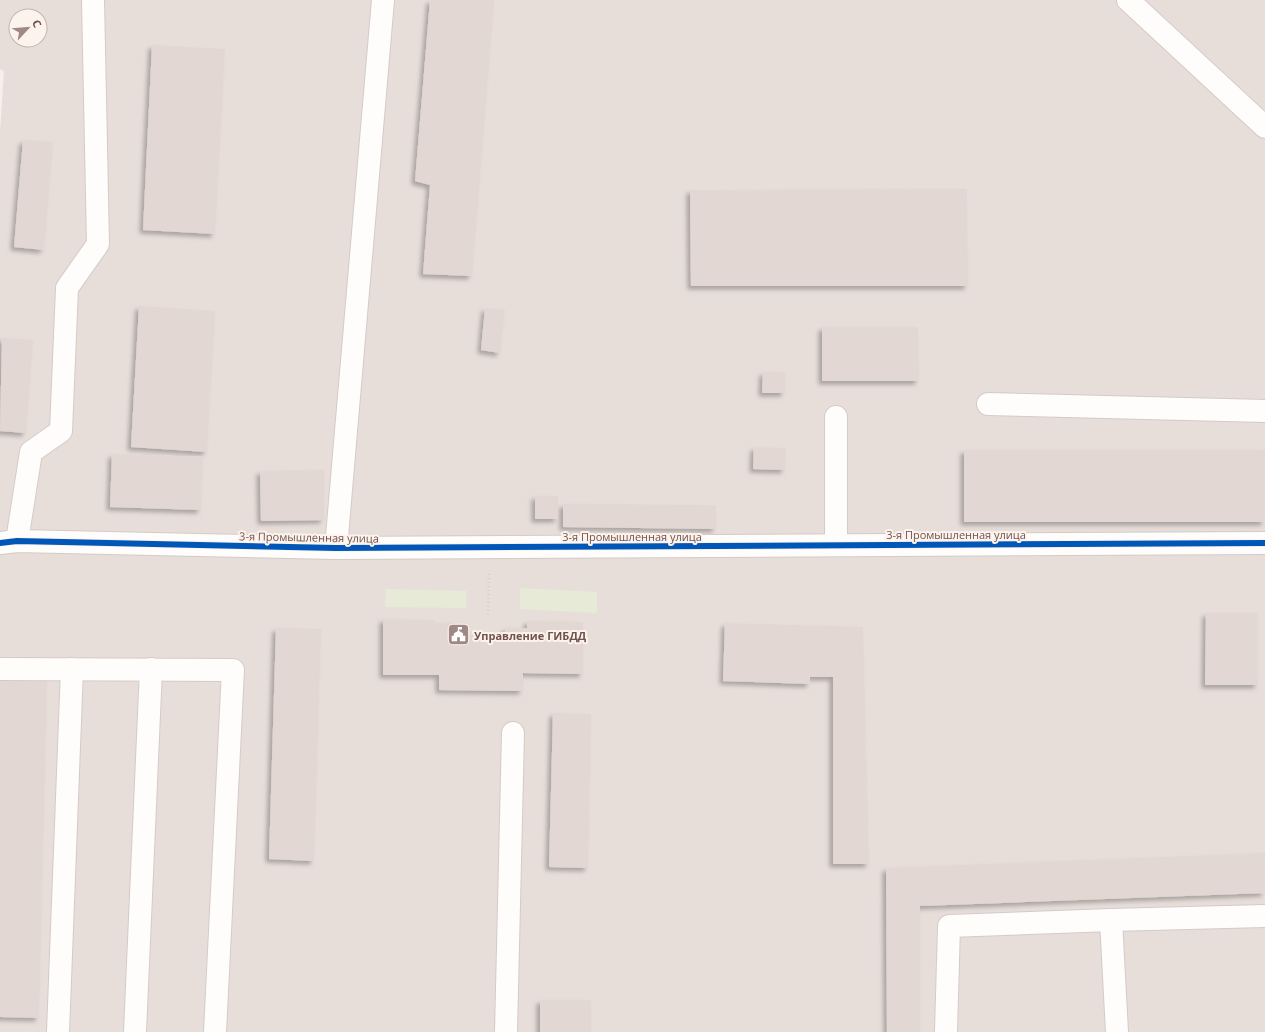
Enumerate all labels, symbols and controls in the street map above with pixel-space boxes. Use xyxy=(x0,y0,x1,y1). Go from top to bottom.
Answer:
north arrow xyxy=(8,8,48,48)
text: С xyxy=(29,17,46,30)
street label: 3-я Промышленная улица xyxy=(886,527,1026,542)
street label: 3-я Промышленная улица xyxy=(239,528,379,546)
street label: 3-я Промышленная улица xyxy=(562,529,702,544)
public building icon: Управление ГИБДД xyxy=(445,622,471,648)
place label: Управление ГИБДД xyxy=(474,628,587,643)

